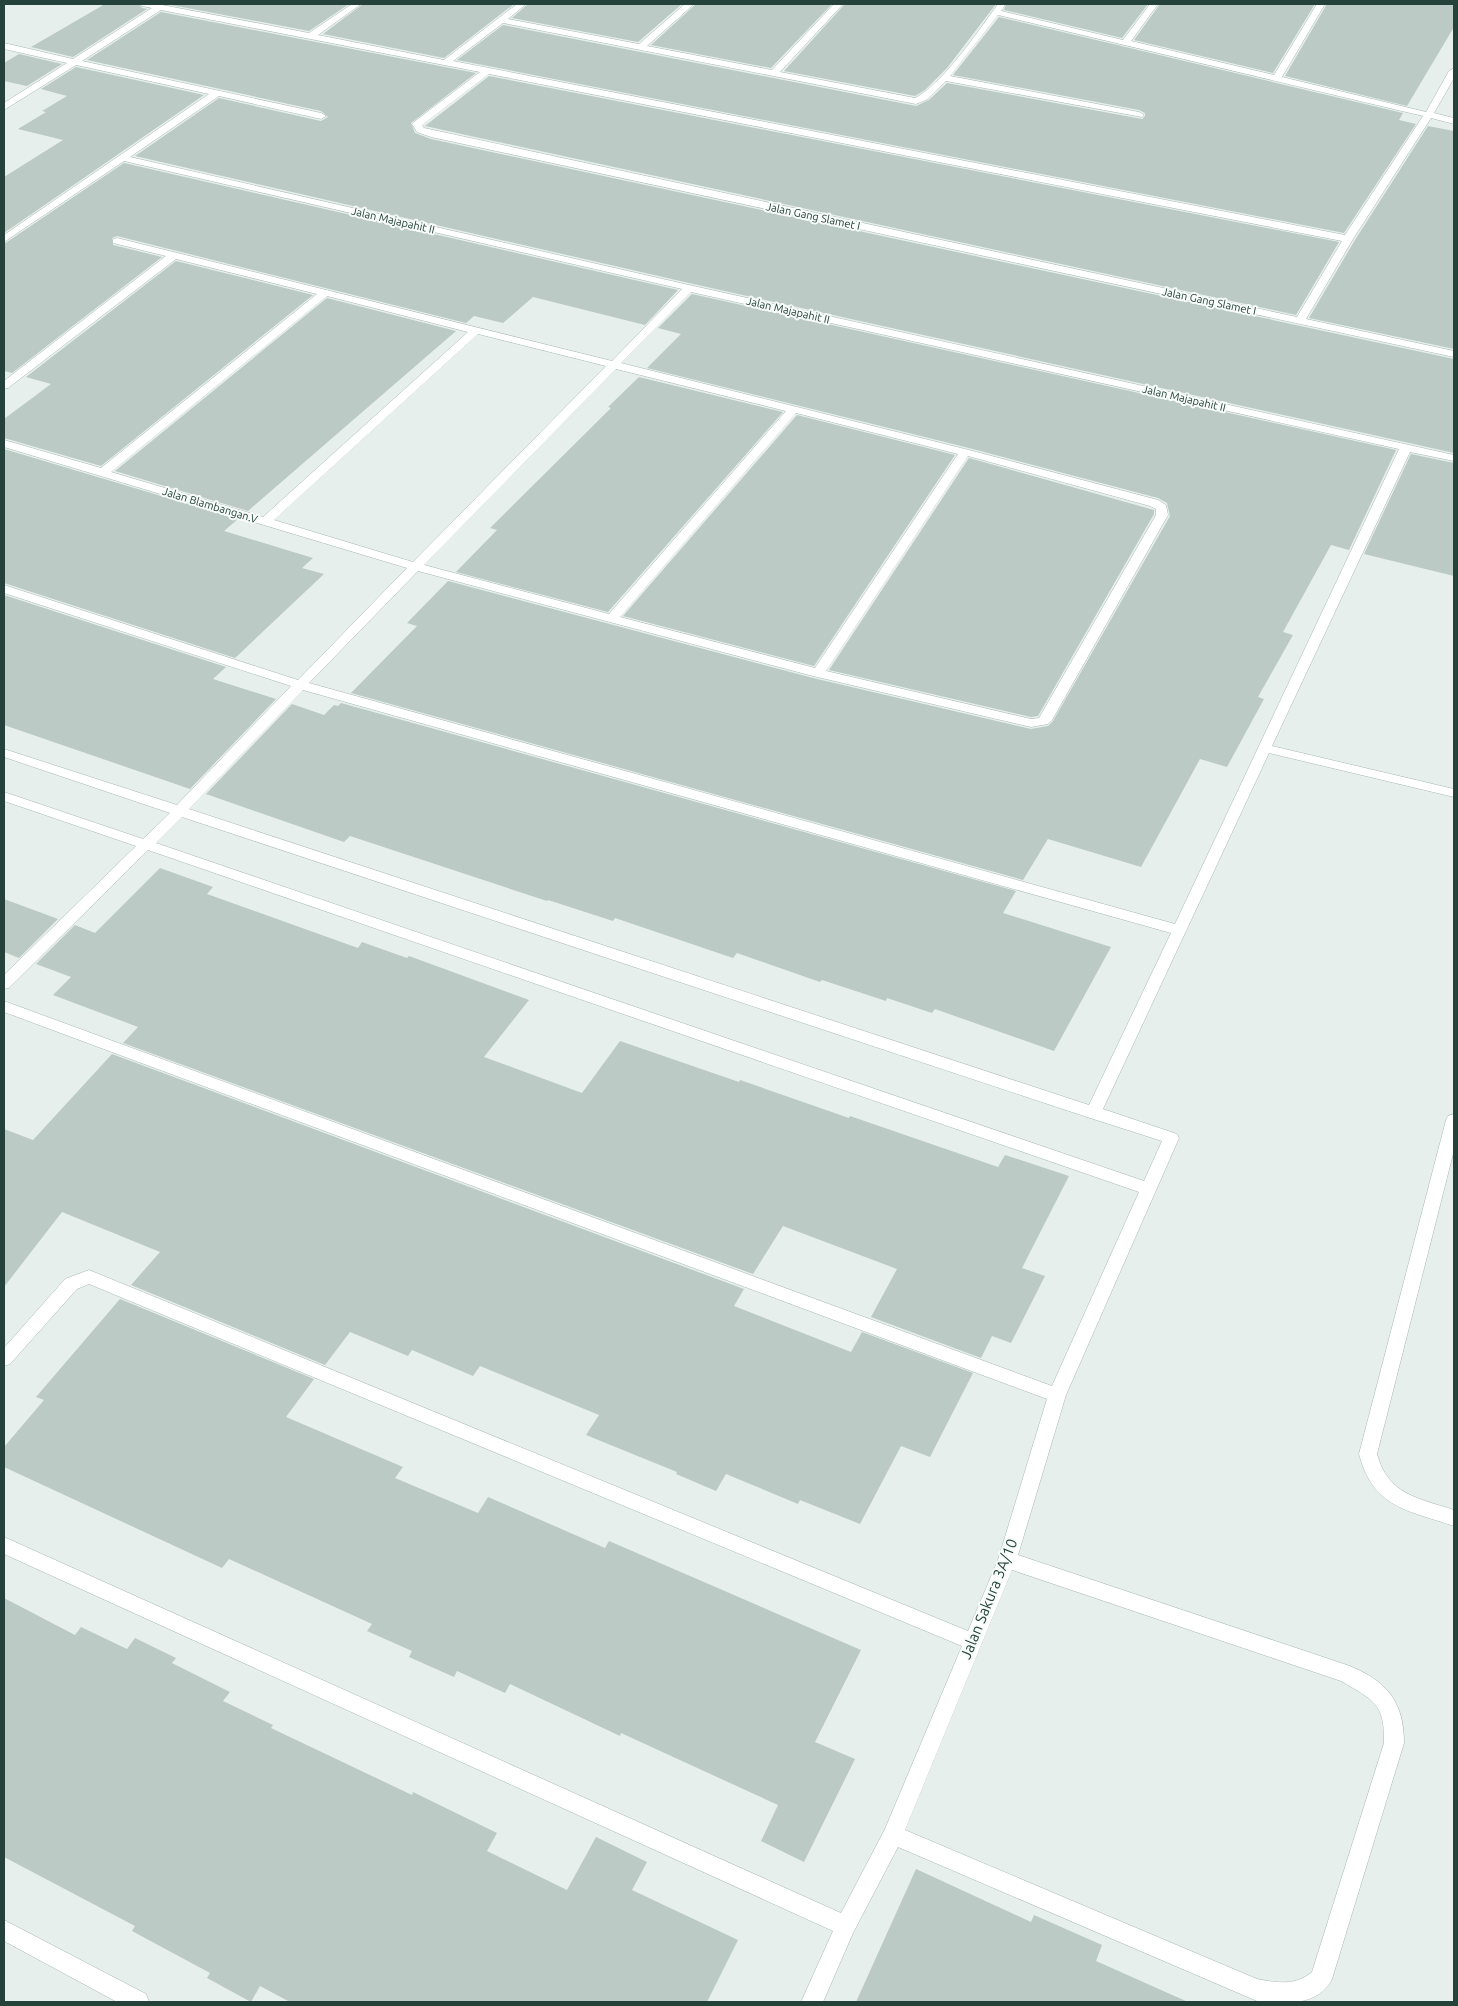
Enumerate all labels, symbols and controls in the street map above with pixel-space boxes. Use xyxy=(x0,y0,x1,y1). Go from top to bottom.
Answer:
street label: Jalan Gang Slamet I xyxy=(765,200,861,232)
street label: Jalan Majapahit II xyxy=(350,205,436,235)
street label: Jalan Gang Slamet I xyxy=(1161,285,1257,317)
street label: Jalan Majapahit II xyxy=(745,295,831,325)
street label: Jalan Majapahit II xyxy=(1141,383,1227,413)
street label: Jalan Blambangan.V xyxy=(161,485,259,525)
street label: Jalan Sakura 3A/10 xyxy=(957,1536,1020,1661)

